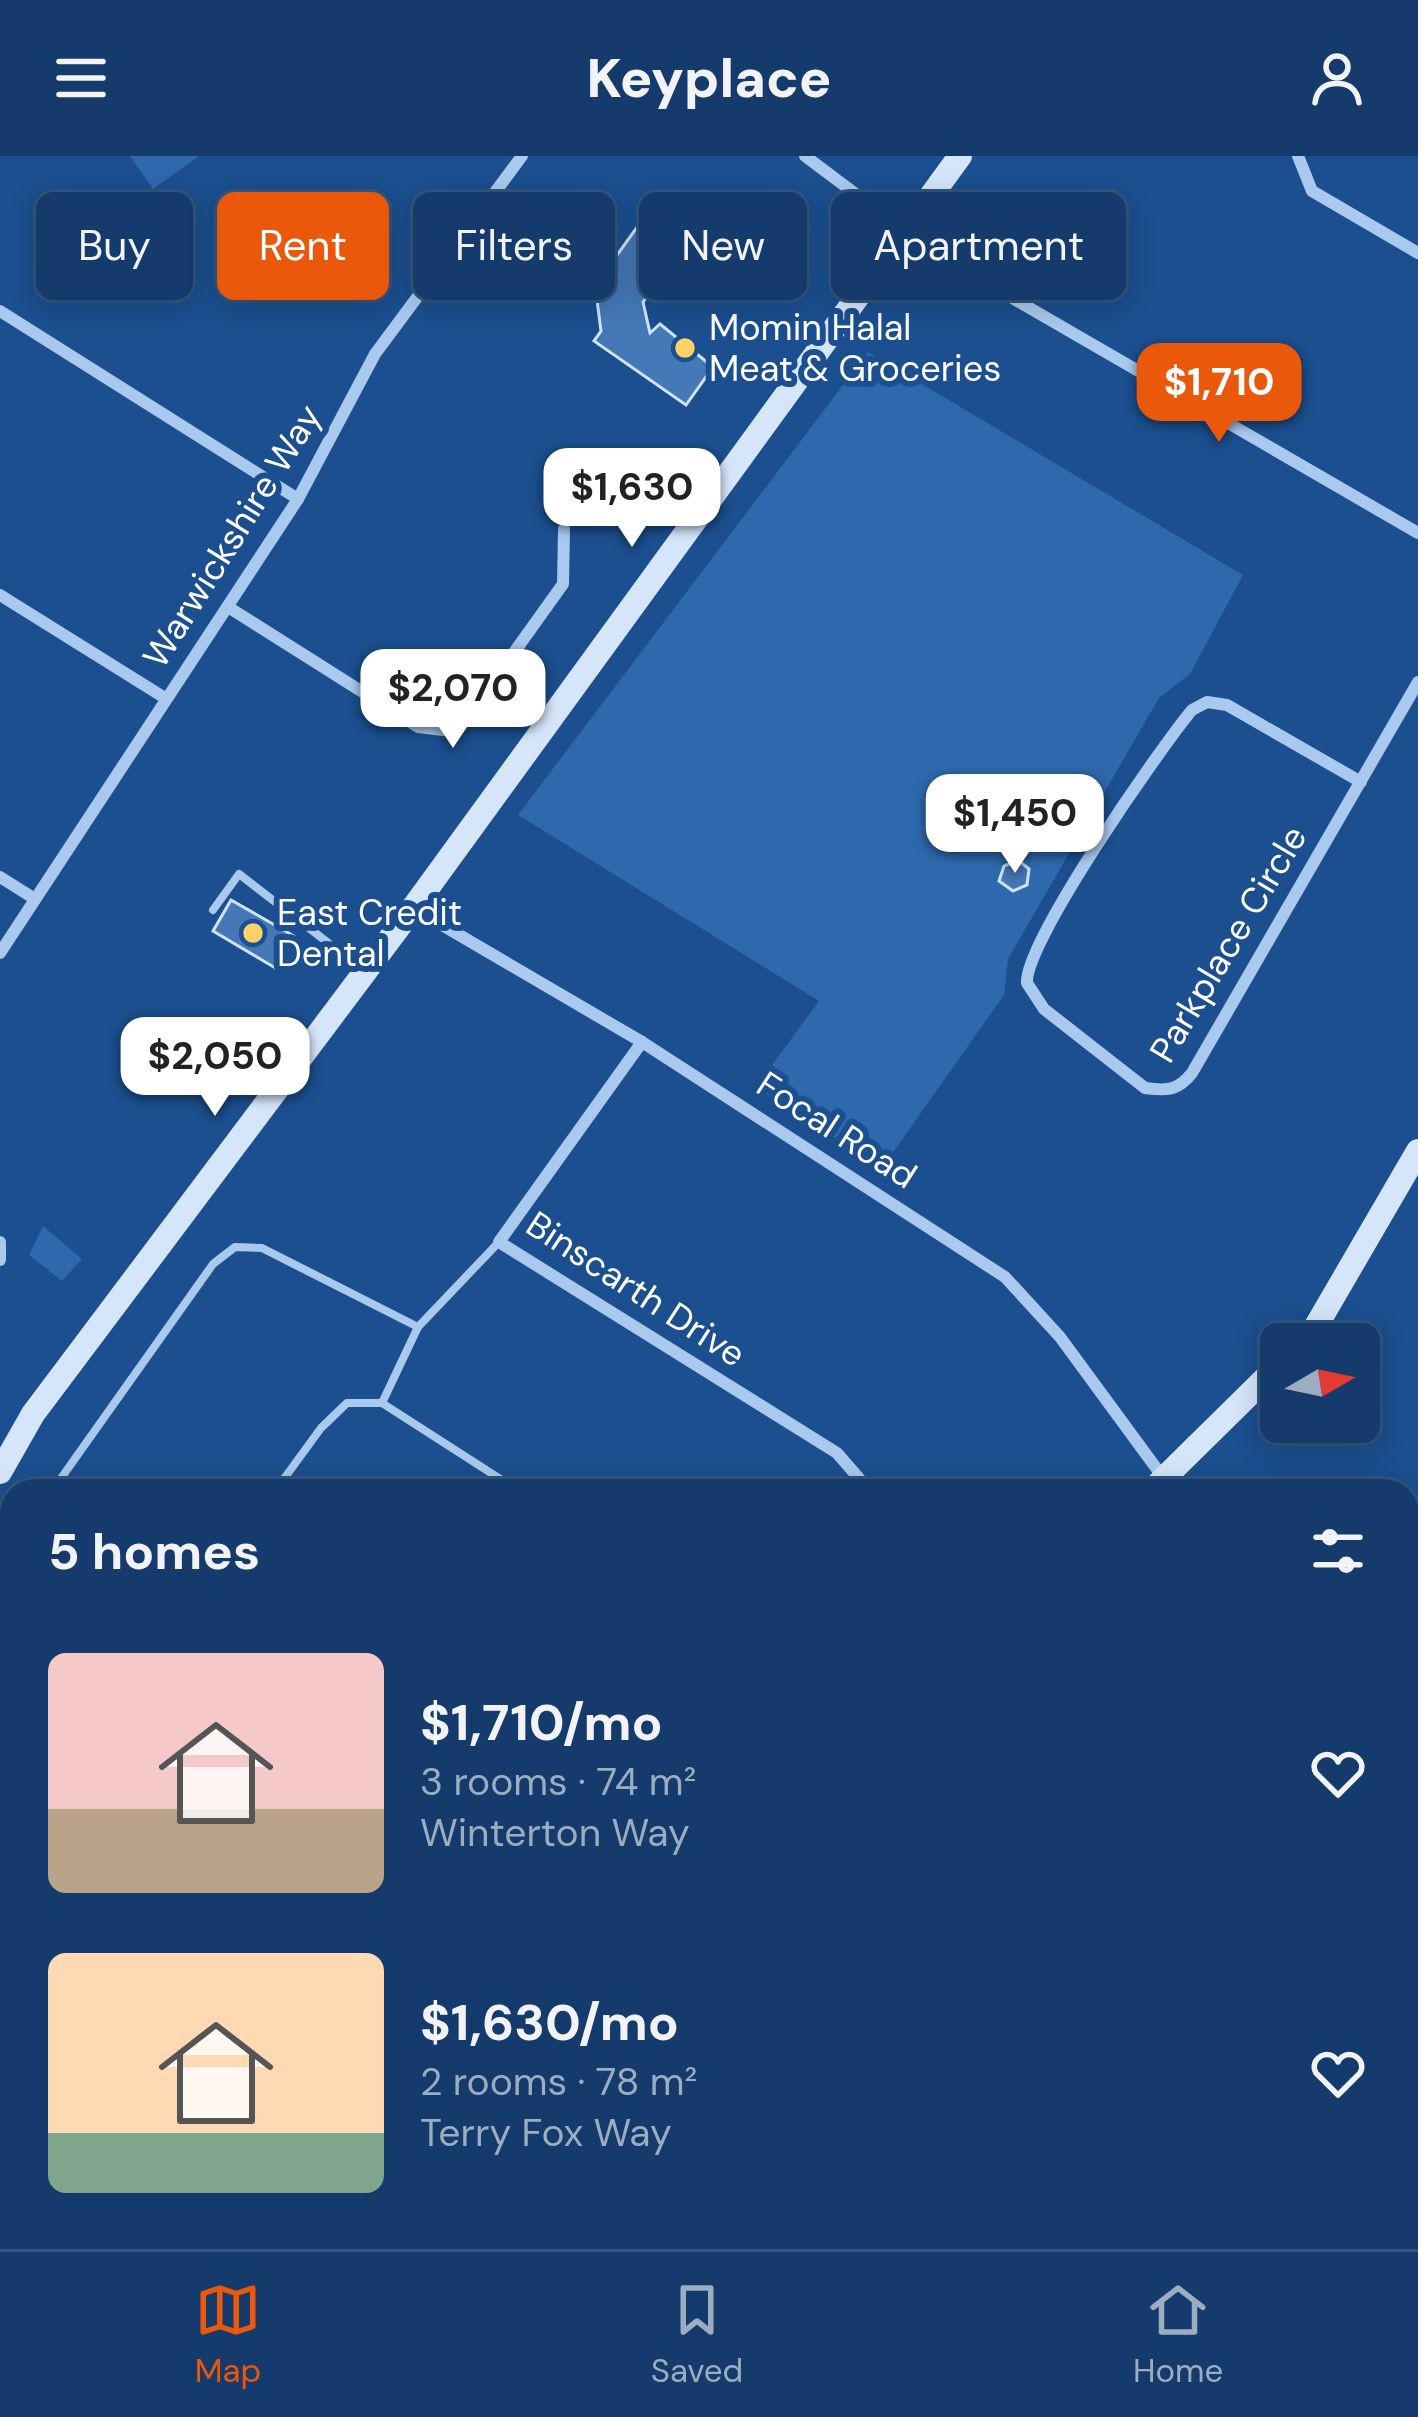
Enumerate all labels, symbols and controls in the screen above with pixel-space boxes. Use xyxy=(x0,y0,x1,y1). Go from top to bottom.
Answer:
text: Keyplace xyxy=(586,43,832,114)
icon: menu xyxy=(48,45,114,111)
icon: person xyxy=(1304,45,1370,111)
chip: Buy xyxy=(36,192,193,300)
chip: Rent xyxy=(217,192,389,300)
chip: Filters xyxy=(413,192,615,300)
chip: New xyxy=(639,192,807,300)
chip: Apartment xyxy=(831,192,1126,300)
place label: Momin Halal Meat & Groceries xyxy=(709,304,1001,392)
marker: Momin Halal Meat & Groceries xyxy=(672,335,698,361)
pin: $1,710 xyxy=(1121,343,1317,445)
text: $1,710 xyxy=(1164,356,1274,407)
street label: Warwickshire Way xyxy=(132,395,332,677)
pin: $1,630 xyxy=(534,448,730,550)
text: $1,630 xyxy=(570,461,694,512)
pin: $2,070 xyxy=(355,649,551,751)
text: $2,070 xyxy=(387,662,519,713)
pin: $1,450 xyxy=(917,774,1113,876)
text: $1,450 xyxy=(953,787,1077,838)
street label: Parkplace Circle xyxy=(1139,817,1317,1071)
place label: East Credit Dental xyxy=(277,889,462,977)
marker: East Credit Dental xyxy=(240,920,266,946)
pin: $2,050 xyxy=(117,1017,313,1119)
text: $2,050 xyxy=(148,1030,282,1081)
street label: Focal Road xyxy=(748,1061,926,1199)
street label: Binscarth Drive xyxy=(517,1201,755,1377)
north arrow xyxy=(1260,1323,1380,1443)
map controls xyxy=(1260,1323,1380,1443)
text: 5 homes xyxy=(48,1518,260,1585)
icon: filters xyxy=(1305,1518,1371,1584)
text: $1,710/mo xyxy=(420,1689,663,1756)
icon: home xyxy=(144,1701,288,1845)
icon: heart xyxy=(1305,1740,1371,1806)
text: 3 rooms · 74 m² xyxy=(420,1756,696,1807)
text: Winterton Way xyxy=(420,1807,690,1858)
text: $1,630/mo xyxy=(420,1989,679,2056)
icon: home xyxy=(144,2001,288,2145)
icon: heart xyxy=(1305,2040,1371,2106)
text: 2 rooms · 78 m² xyxy=(420,2056,697,2107)
text: Terry Fox Way xyxy=(420,2107,672,2158)
tab: Map xyxy=(195,2277,261,2392)
tab: Saved xyxy=(651,2277,743,2392)
tab: Home xyxy=(1133,2277,1223,2392)

